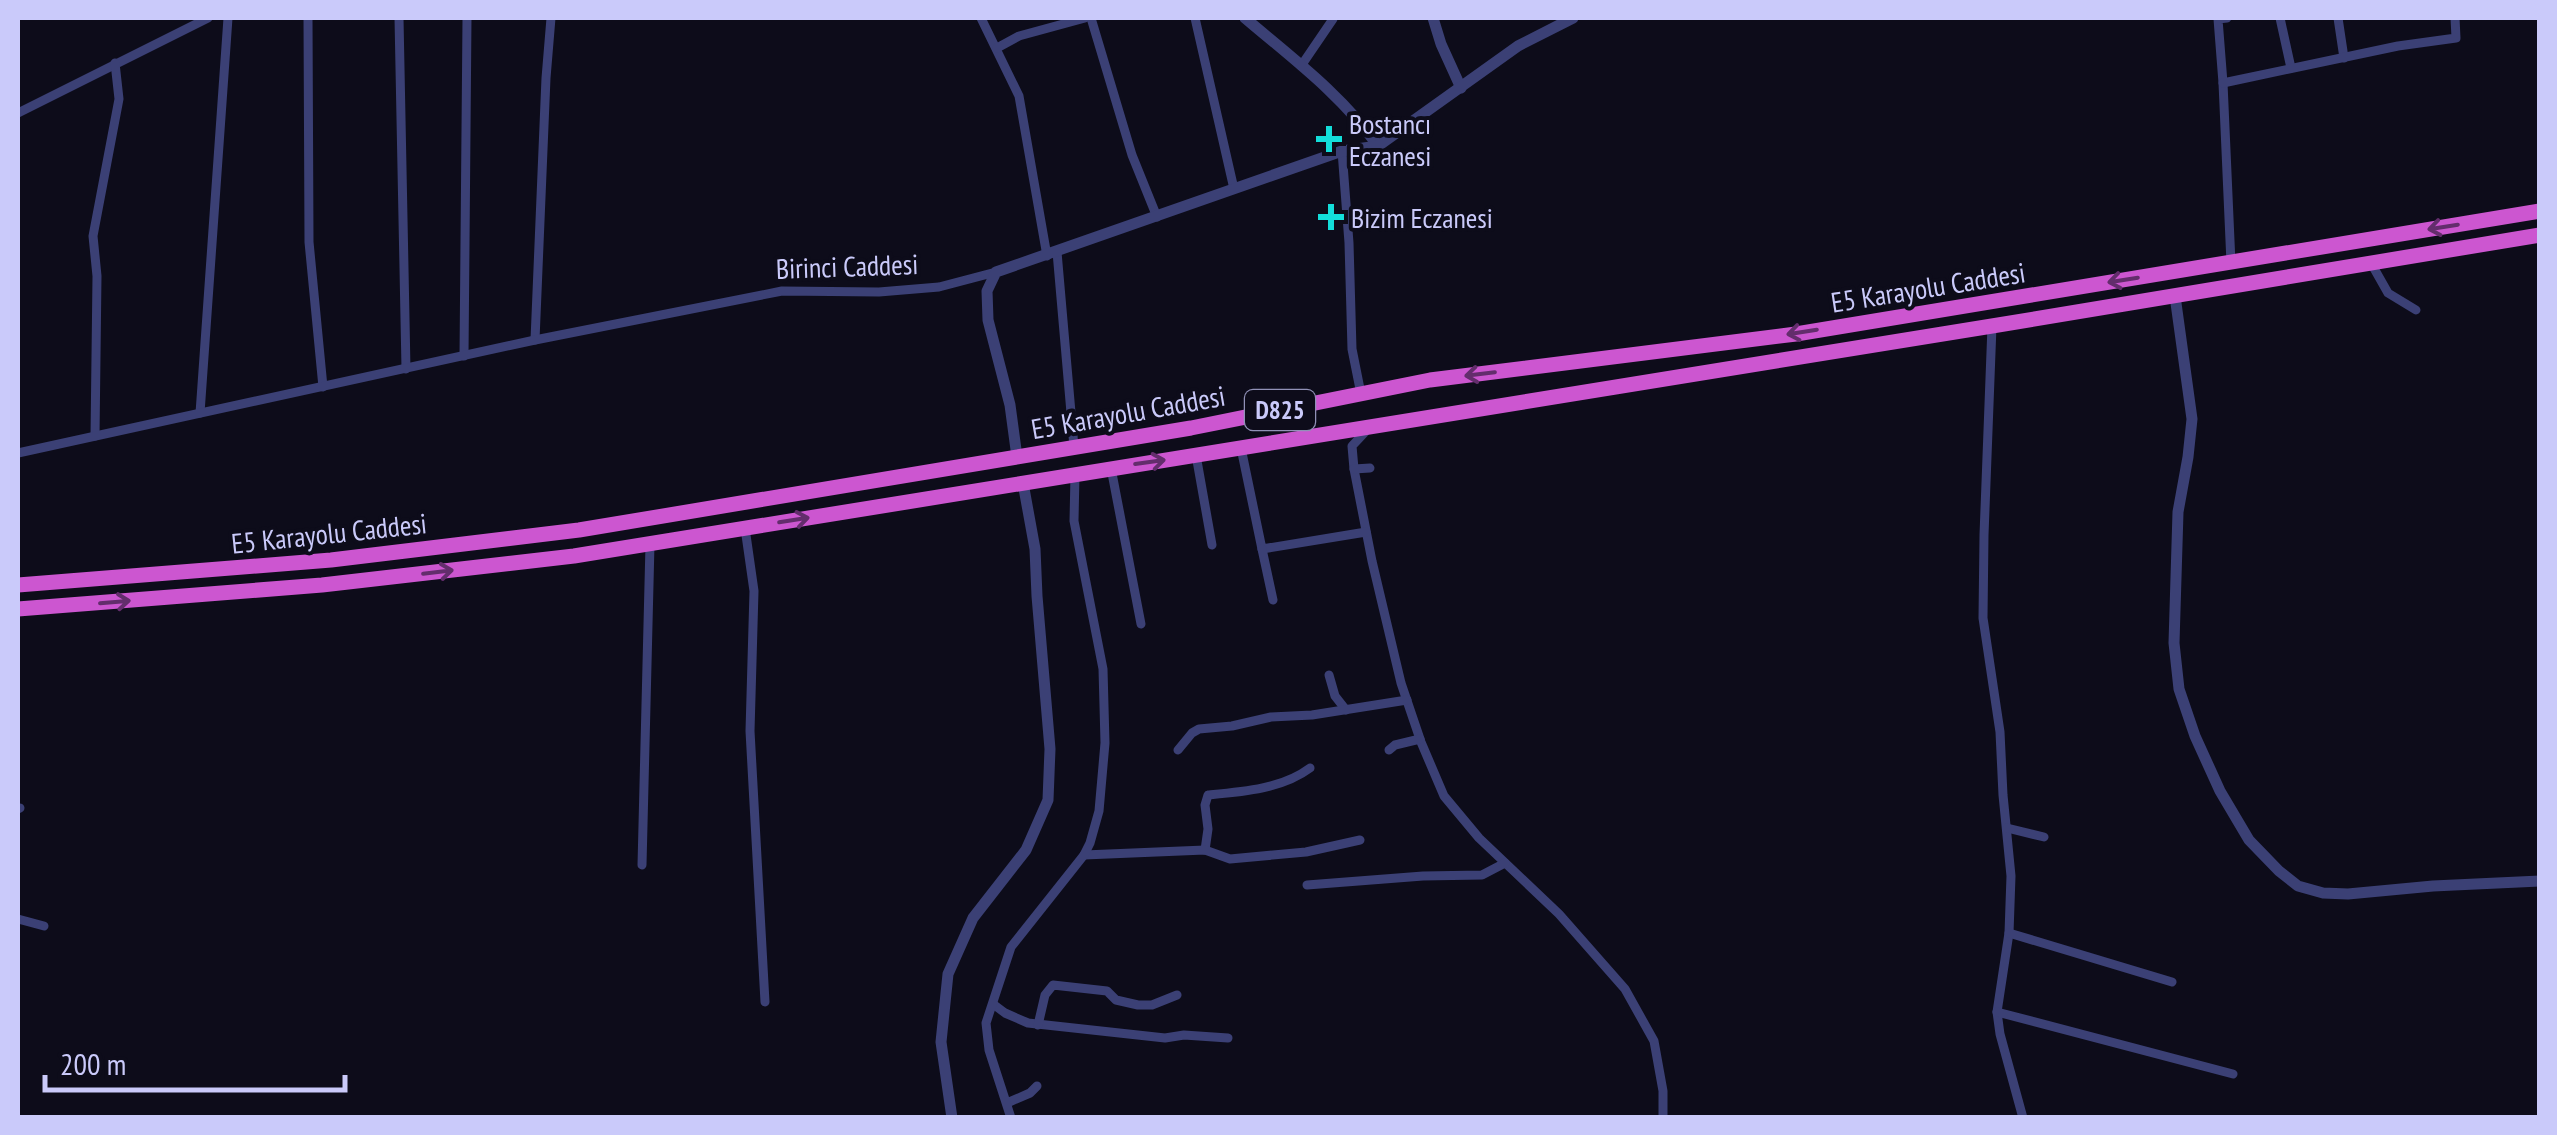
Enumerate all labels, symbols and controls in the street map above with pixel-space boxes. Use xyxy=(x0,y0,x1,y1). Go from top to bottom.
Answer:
place label: Bostancı Eczanesi xyxy=(1349,105,1431,174)
marker: Bostancı Eczanesi xyxy=(1318,128,1340,150)
place label: Bizim Eczanesi xyxy=(1351,199,1493,236)
marker: Bizim Eczanesi xyxy=(1320,206,1342,228)
one-way arrow xyxy=(2428,218,2460,237)
street label: Birinci Caddesi xyxy=(775,245,919,287)
street label: E5 Karayolu Caddesi xyxy=(1828,253,2028,321)
one-way arrow xyxy=(2107,272,2139,290)
one-way arrow xyxy=(1786,324,1819,342)
one-way arrow xyxy=(1464,365,1496,384)
street label: E5 Karayolu Caddesi xyxy=(1028,377,1228,447)
road number: D825 xyxy=(1245,390,1315,430)
one-way arrow xyxy=(1133,452,1165,470)
street label: E5 Karayolu Caddesi xyxy=(230,504,428,562)
one-way arrow xyxy=(778,510,810,529)
one-way arrow xyxy=(422,562,454,581)
one-way arrow xyxy=(98,592,130,611)
scale bar xyxy=(45,1030,345,1092)
text: 200 m xyxy=(60,1044,126,1083)

